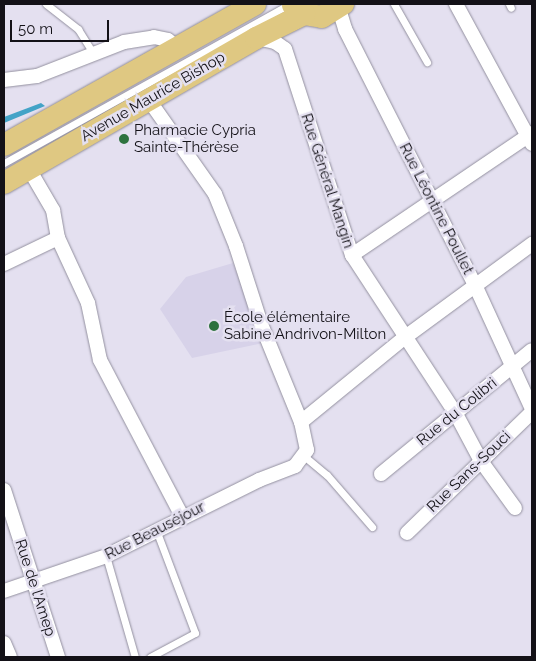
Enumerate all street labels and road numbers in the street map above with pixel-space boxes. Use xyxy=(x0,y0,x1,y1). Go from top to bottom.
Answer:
street label: Avenue Maurice Bishop xyxy=(78,48,228,146)
street label: Rue Général Mangin xyxy=(297,111,357,251)
street label: Rue Léontine Poullet xyxy=(395,140,477,278)
street label: Rue du Colibri xyxy=(413,374,501,450)
street label: Rue Sans-Souci xyxy=(423,428,515,516)
street label: Rue Beauséjour xyxy=(102,498,208,564)
street label: Rue de l'Amep xyxy=(11,537,59,639)

